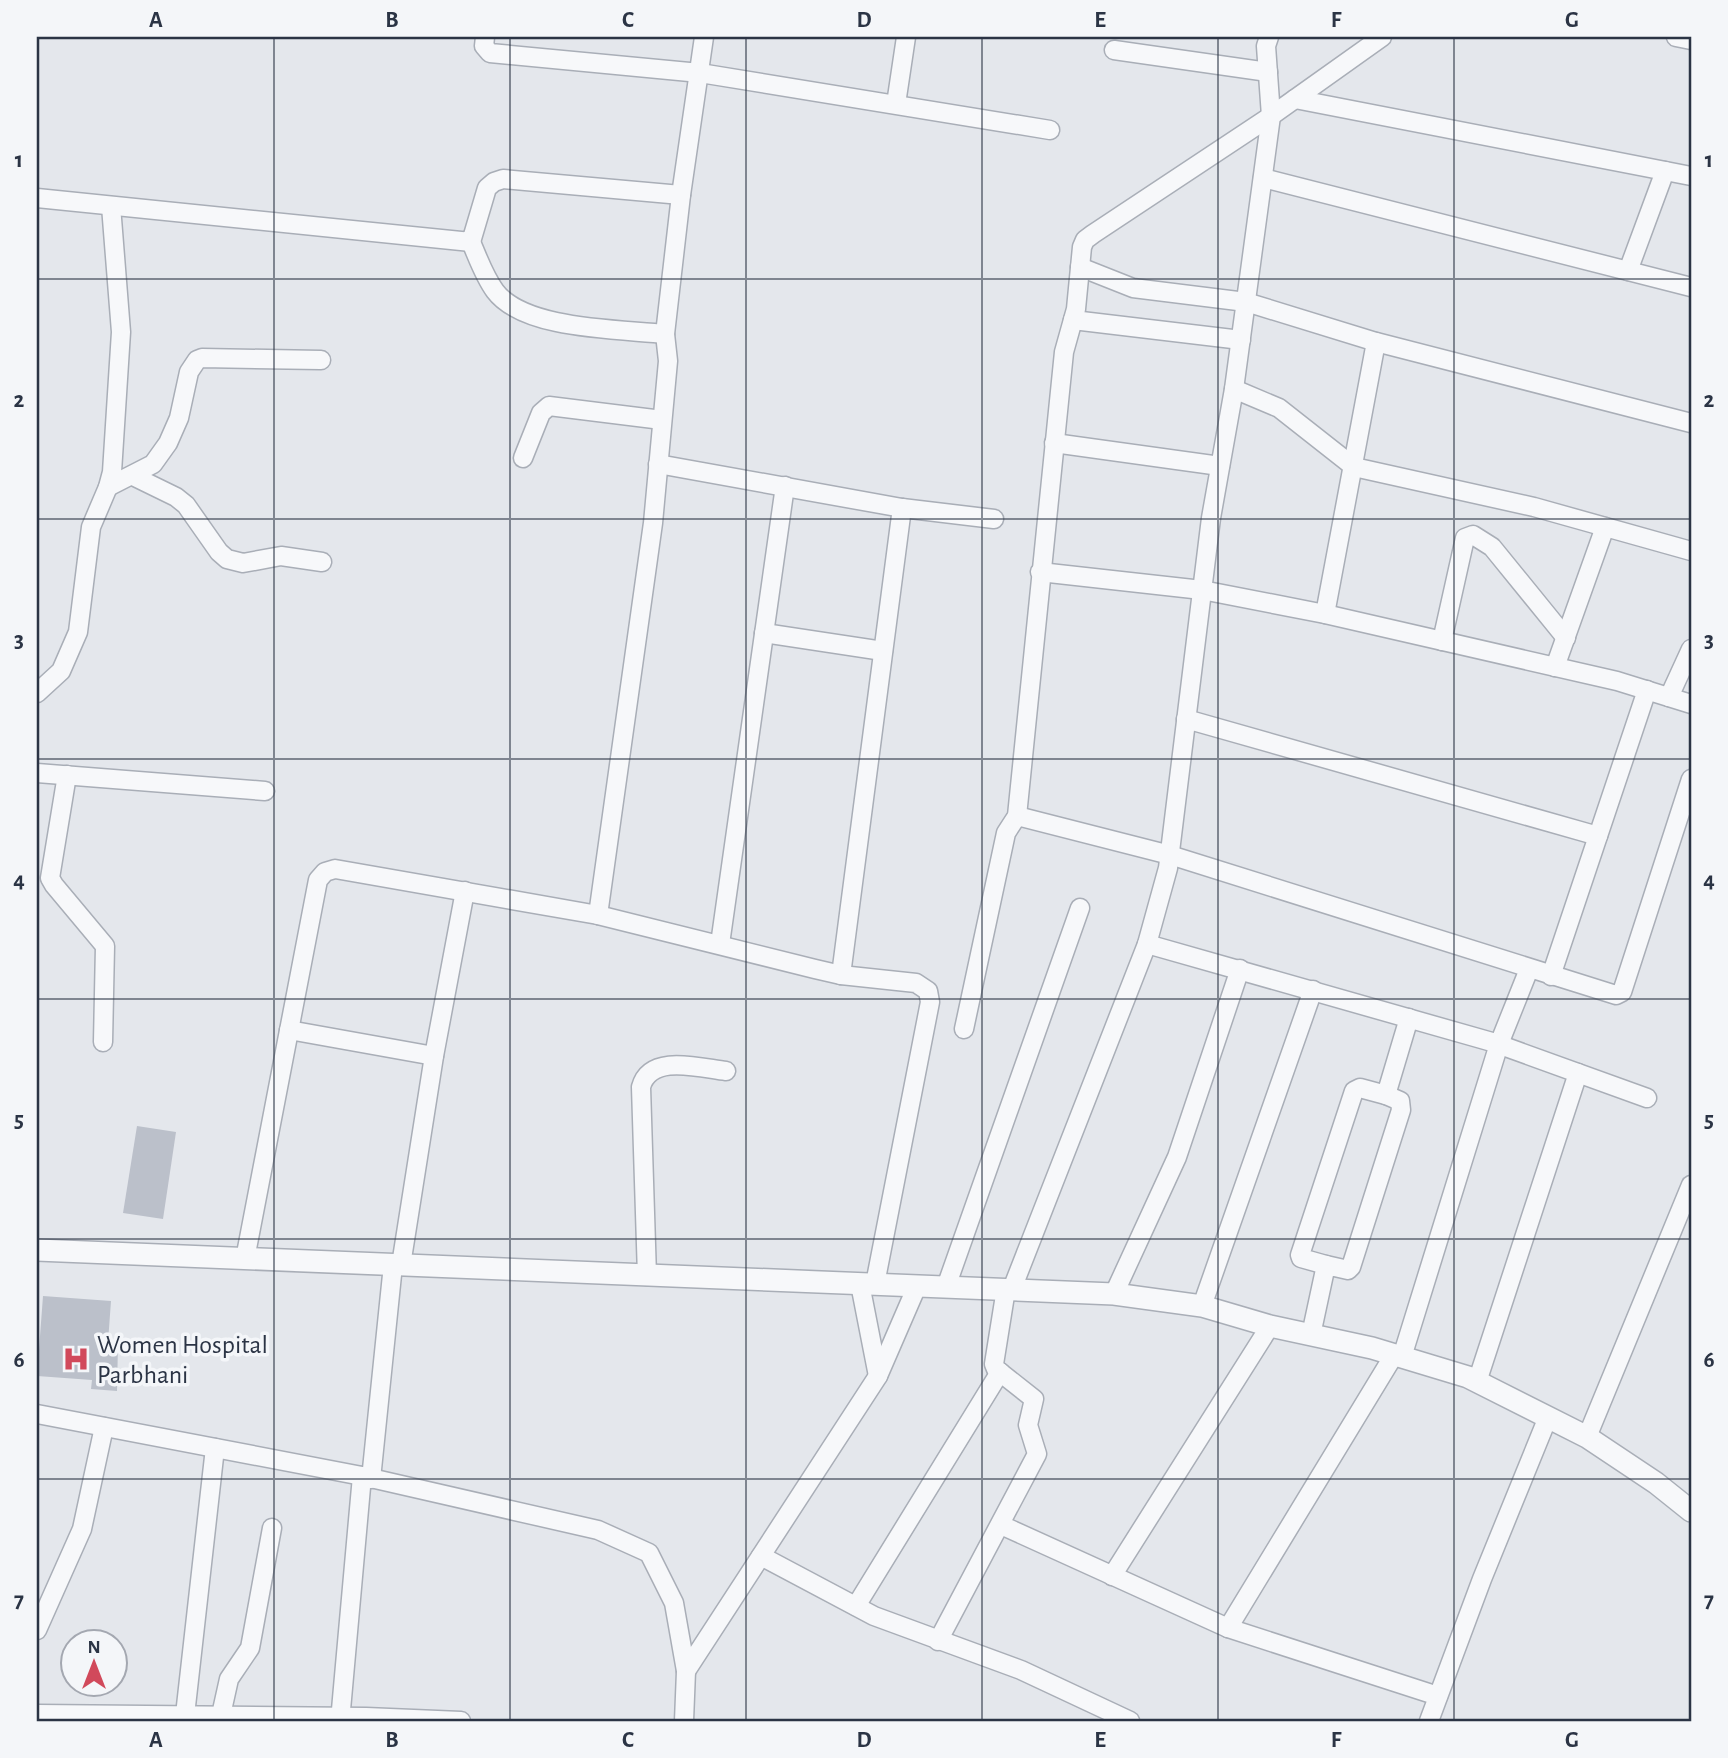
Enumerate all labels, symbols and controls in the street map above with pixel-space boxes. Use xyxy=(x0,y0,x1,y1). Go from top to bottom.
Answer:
text: A xyxy=(149,9,163,32)
text: B xyxy=(385,9,399,32)
text: C xyxy=(622,9,634,32)
text: D xyxy=(856,9,872,32)
text: E xyxy=(1094,9,1106,32)
text: F xyxy=(1331,9,1342,32)
text: G xyxy=(1565,9,1579,32)
text: 1 xyxy=(15,149,23,172)
text: 1 xyxy=(1705,149,1713,172)
text: 2 xyxy=(14,389,25,412)
text: 2 xyxy=(1704,389,1715,412)
text: 3 xyxy=(14,629,24,652)
text: 3 xyxy=(1704,629,1714,652)
text: 4 xyxy=(13,869,25,892)
text: 4 xyxy=(1703,869,1715,892)
text: 5 xyxy=(14,1109,24,1132)
text: 5 xyxy=(1704,1109,1714,1132)
place label: Women Hospital Parbhani xyxy=(97,1332,268,1388)
hospital icon: Women Hospital Parbhani xyxy=(61,1344,91,1374)
text: 6 xyxy=(13,1349,25,1372)
text: 6 xyxy=(1703,1349,1715,1372)
text: 7 xyxy=(14,1589,24,1612)
text: 7 xyxy=(1704,1589,1714,1612)
north arrow xyxy=(60,1628,130,1698)
text: N xyxy=(87,1638,101,1657)
text: A xyxy=(149,1729,163,1752)
text: B xyxy=(385,1729,399,1752)
text: C xyxy=(622,1729,634,1752)
text: D xyxy=(856,1729,872,1752)
text: E xyxy=(1094,1729,1106,1752)
text: F xyxy=(1331,1729,1342,1752)
text: G xyxy=(1565,1729,1579,1752)

